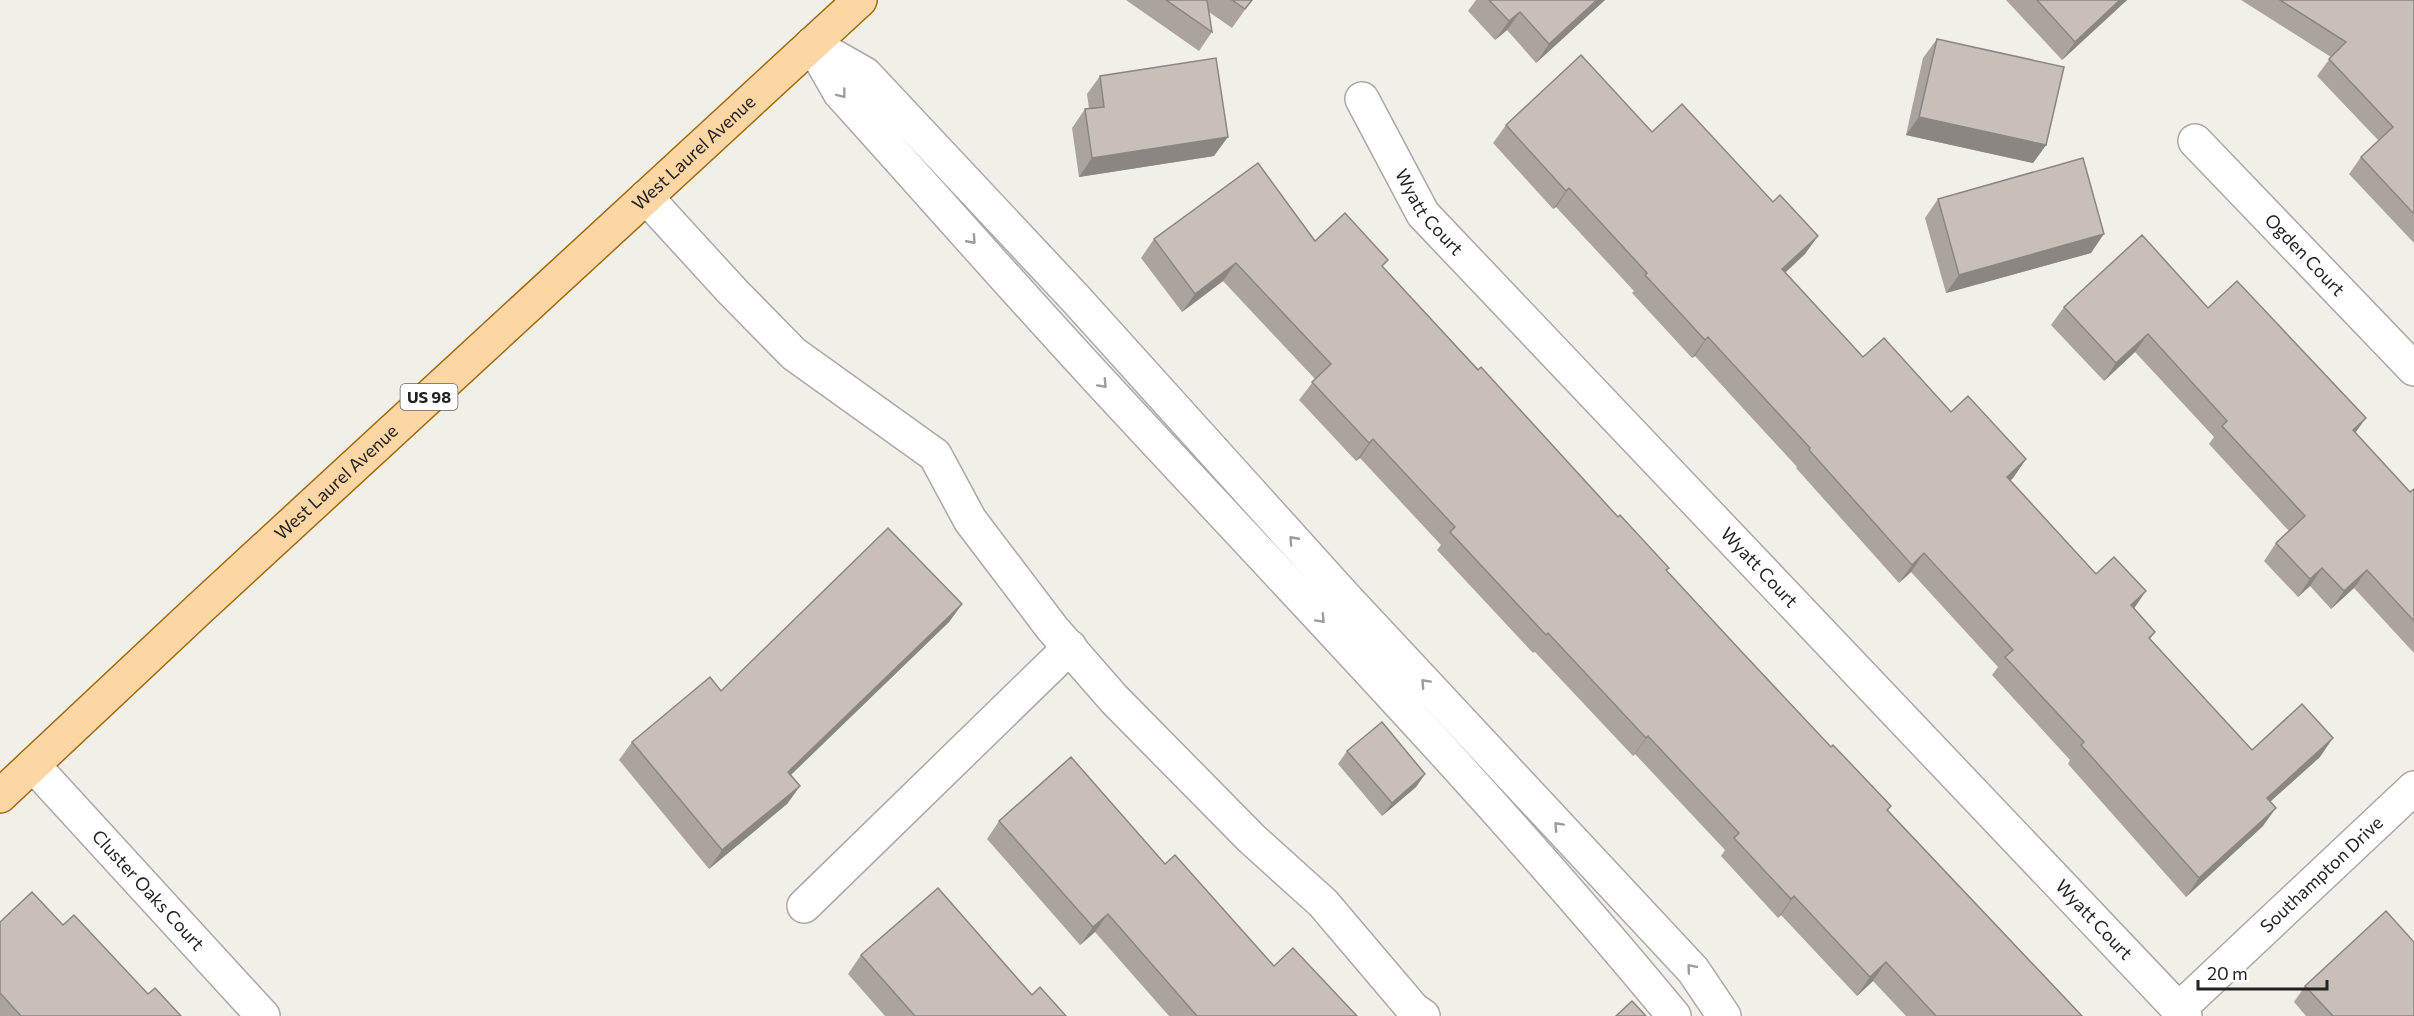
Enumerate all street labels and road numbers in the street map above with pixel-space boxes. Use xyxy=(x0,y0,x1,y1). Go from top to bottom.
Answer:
street label: West Laurel Avenue xyxy=(627,90,759,215)
street label: Wyatt Court xyxy=(1391,165,1468,259)
street label: Ogden Court xyxy=(2261,208,2350,300)
road number: US 98 xyxy=(400,384,458,410)
street label: West Laurel Avenue xyxy=(270,419,402,544)
street label: Wyatt Court xyxy=(1717,522,1803,612)
street label: Southampton Drive xyxy=(2255,811,2387,937)
street label: Cluster Oaks Court xyxy=(88,825,209,955)
street label: Wyatt Court xyxy=(2051,875,2138,964)

